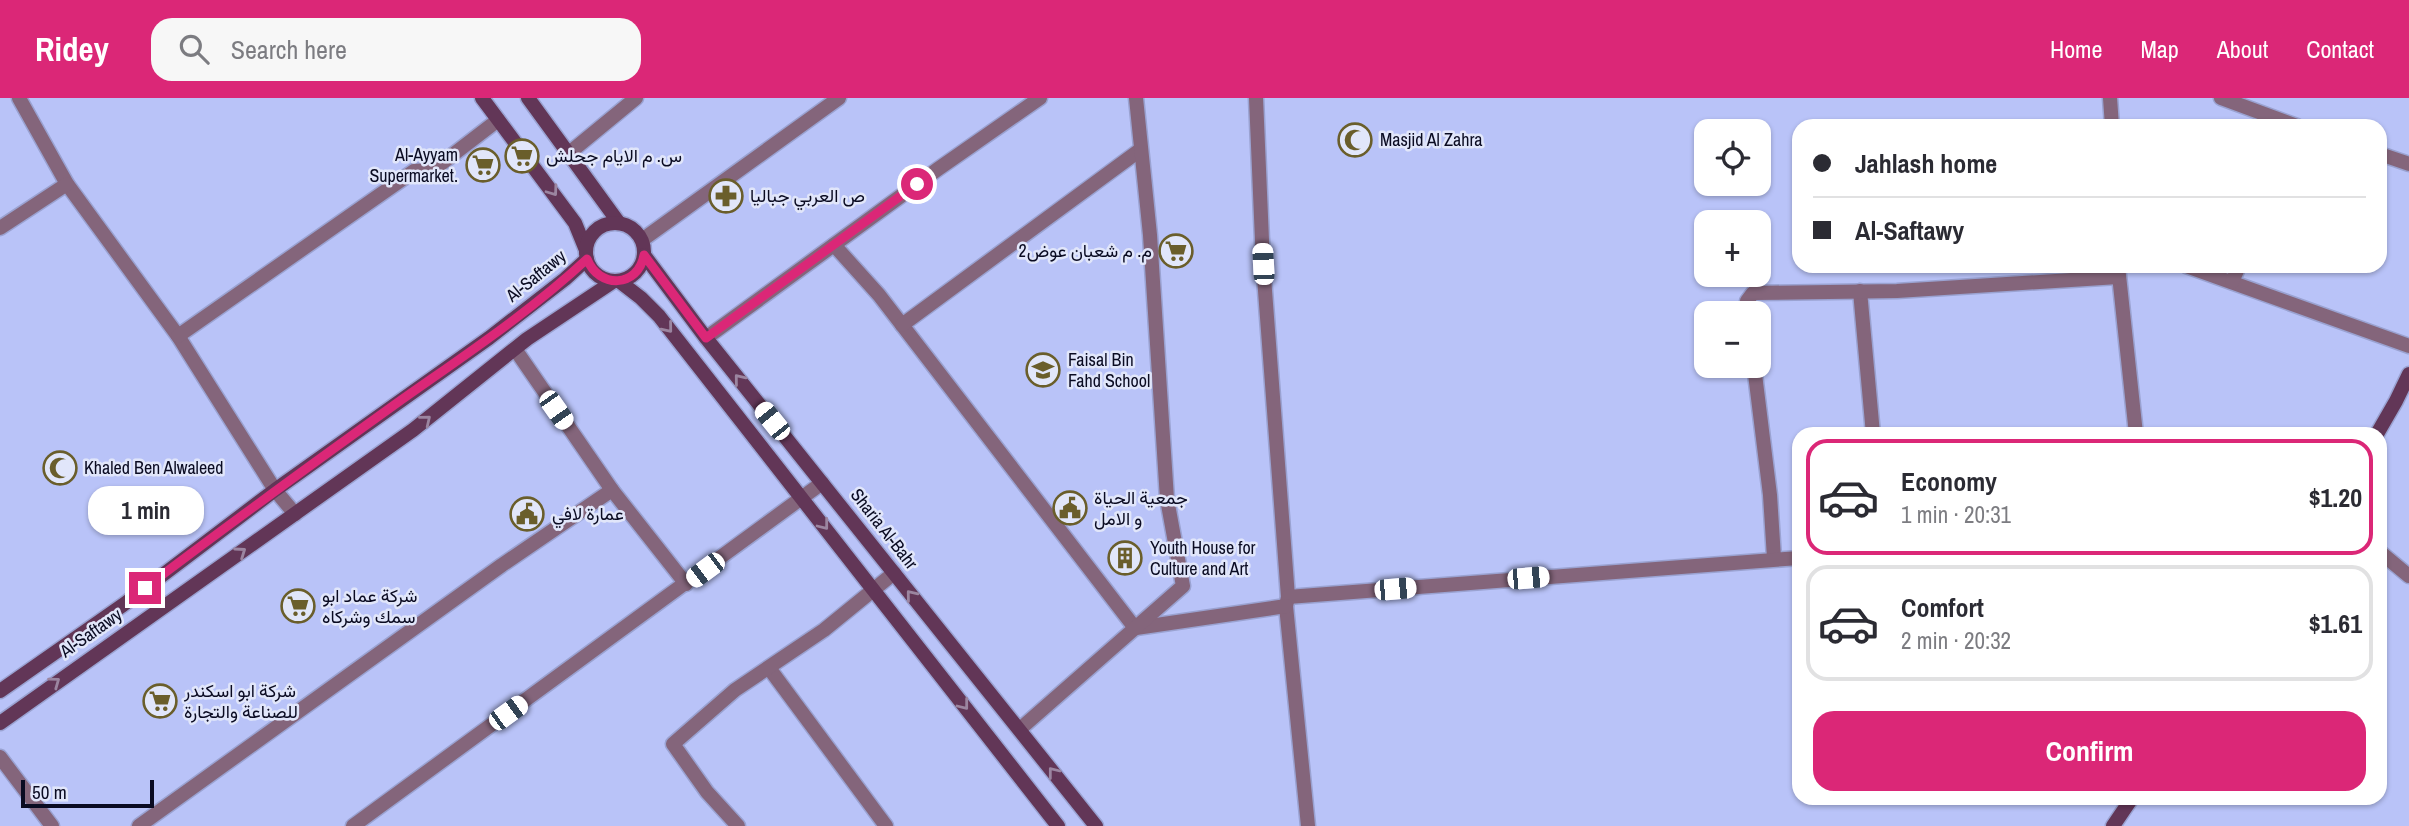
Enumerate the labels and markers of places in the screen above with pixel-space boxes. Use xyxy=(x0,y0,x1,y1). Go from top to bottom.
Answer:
mosque icon: Masjid Al Zahra xyxy=(1336,121,1374,159)
place label: Masjid Al Zahra xyxy=(1380,127,1483,152)
supermarket icon: س. م الايام جحلش xyxy=(503,137,541,175)
place label: Al-Ayyam Supermarket. xyxy=(369,142,458,188)
place label: س. م الايام جحلش xyxy=(546,143,682,168)
supermarket icon: Al-Ayyam Supermarket. xyxy=(464,146,502,184)
pharmacy icon: ص العربي جباليا xyxy=(707,177,745,215)
place label: ص العربي جباليا xyxy=(750,183,865,211)
supermarket icon: م. م شعبان عوض2 xyxy=(1157,232,1195,270)
place label: م. م شعبان عوض2 xyxy=(1018,238,1152,263)
place label: Faisal Bin Fahd School xyxy=(1068,347,1150,393)
school or university icon: Faisal Bin Fahd School xyxy=(1024,351,1062,389)
mosque icon: Khaled Ben Alwaleed xyxy=(41,449,79,487)
place label: Khaled Ben Alwaleed xyxy=(84,455,224,480)
place label: جمعية الحياة و الامل xyxy=(1094,485,1188,531)
public building icon: جمعية الحياة و الامل xyxy=(1051,489,1089,527)
public building icon: عمارة لافي xyxy=(508,495,546,533)
place label: عمارة لافي xyxy=(552,501,624,529)
place label: Youth House for Culture and Art xyxy=(1150,535,1256,581)
building icon: Youth House for Culture and Art xyxy=(1106,539,1144,577)
place label: شركة عماد ابو سمك وشركاه xyxy=(322,583,418,629)
supermarket icon: شركة عماد ابو سمك وشركاه xyxy=(279,587,317,625)
place label: شركة ابو اسكندر للصناعة والتجارة xyxy=(183,678,298,724)
supermarket icon: شركة ابو اسكندر للصناعة والتجارة xyxy=(141,682,179,720)

